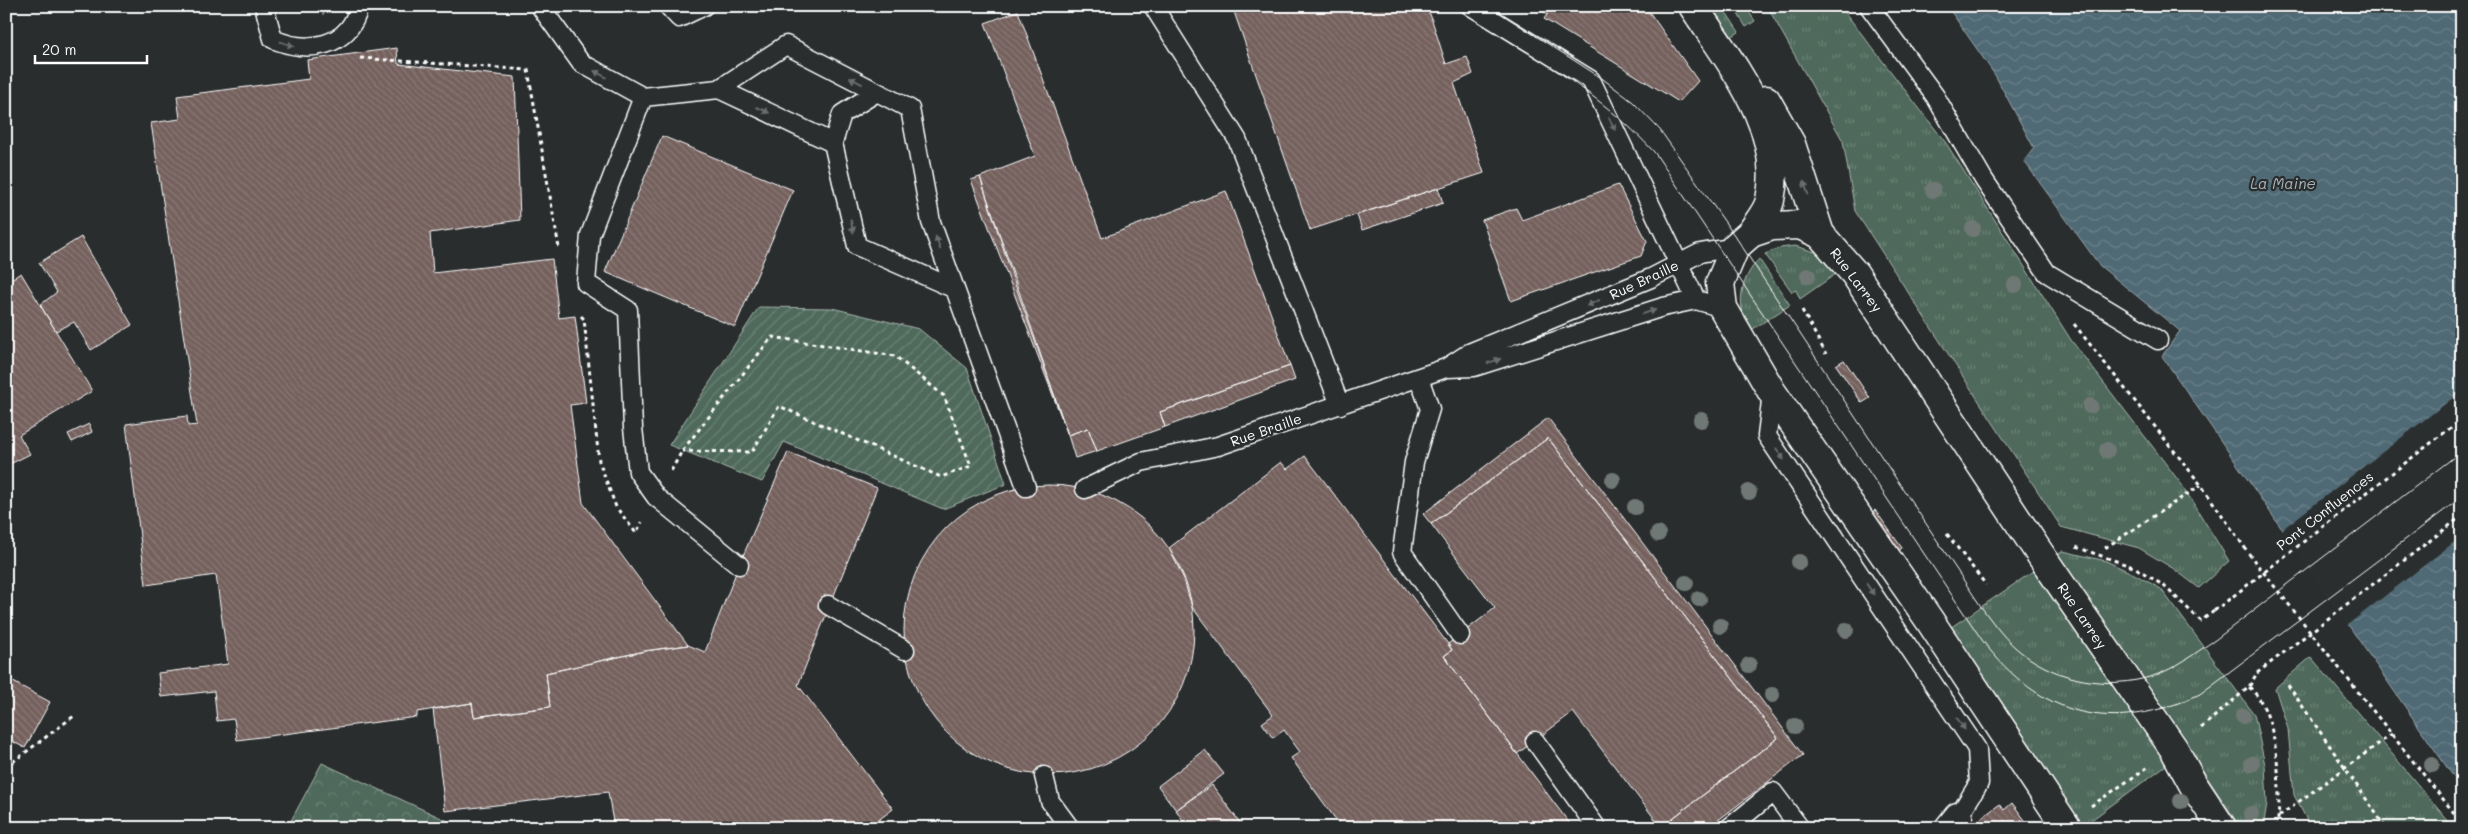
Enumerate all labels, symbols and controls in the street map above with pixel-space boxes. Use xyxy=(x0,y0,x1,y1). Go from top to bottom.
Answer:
scale bar xyxy=(35,32,148,64)
text: 20 m xyxy=(42,39,76,59)
one-way arrow xyxy=(280,41,295,48)
one-way arrow xyxy=(593,70,608,78)
one-way arrow xyxy=(849,77,863,85)
one-way arrow xyxy=(756,106,770,114)
one-way arrow xyxy=(1608,117,1616,131)
water label: La Maine xyxy=(2250,173,2316,193)
one-way arrow xyxy=(1802,180,1810,195)
one-way arrow xyxy=(848,218,856,233)
one-way arrow xyxy=(934,235,942,250)
street label: Rue Larrey xyxy=(1826,244,1887,316)
street label: Rue Braille xyxy=(1606,255,1681,304)
one-way arrow xyxy=(1585,299,1600,307)
one-way arrow xyxy=(1642,308,1657,315)
one-way arrow xyxy=(1487,356,1502,364)
street label: Rue Braille xyxy=(1228,408,1304,451)
one-way arrow xyxy=(1775,447,1784,461)
street label: Pont Confluences xyxy=(2272,467,2377,554)
street label: Rue Larrey xyxy=(2053,579,2112,652)
one-way arrow xyxy=(1865,582,1875,596)
one-way arrow xyxy=(1956,717,1965,731)

